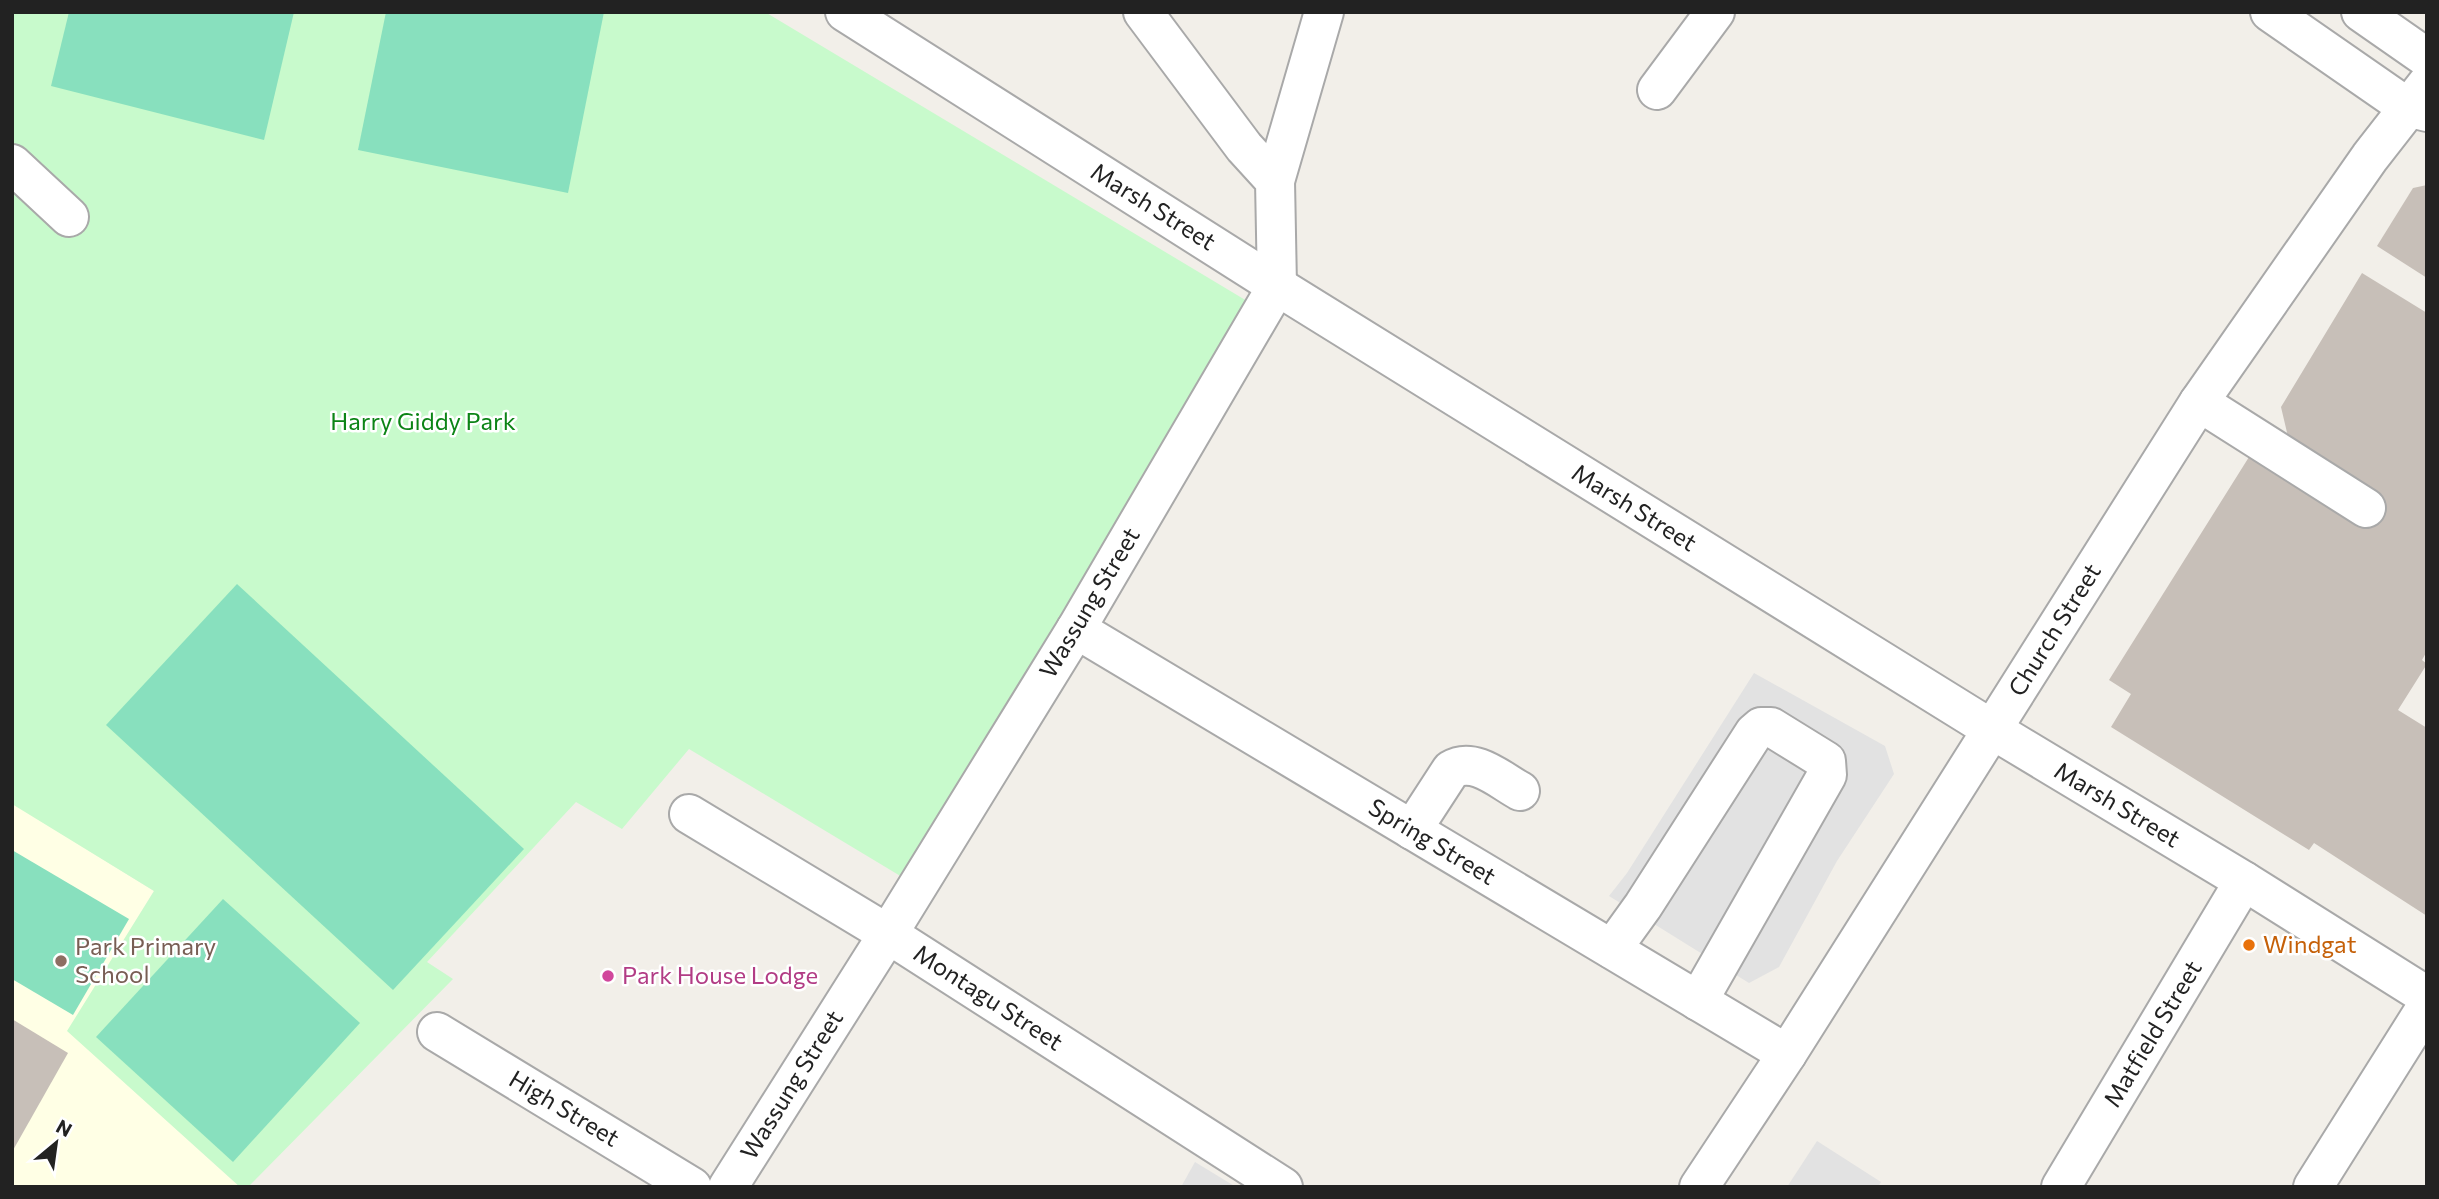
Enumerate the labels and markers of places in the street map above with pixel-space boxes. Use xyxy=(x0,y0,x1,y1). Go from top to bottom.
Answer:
place label: Windgat xyxy=(2263,929,2357,958)
place label: Park Primary School xyxy=(75,931,216,988)
marker: Windgat xyxy=(2241,937,2257,953)
marker: Park Primary School xyxy=(53,953,69,969)
place label: Park House Lodge xyxy=(622,960,818,989)
marker: Park House Lodge xyxy=(600,968,616,984)

